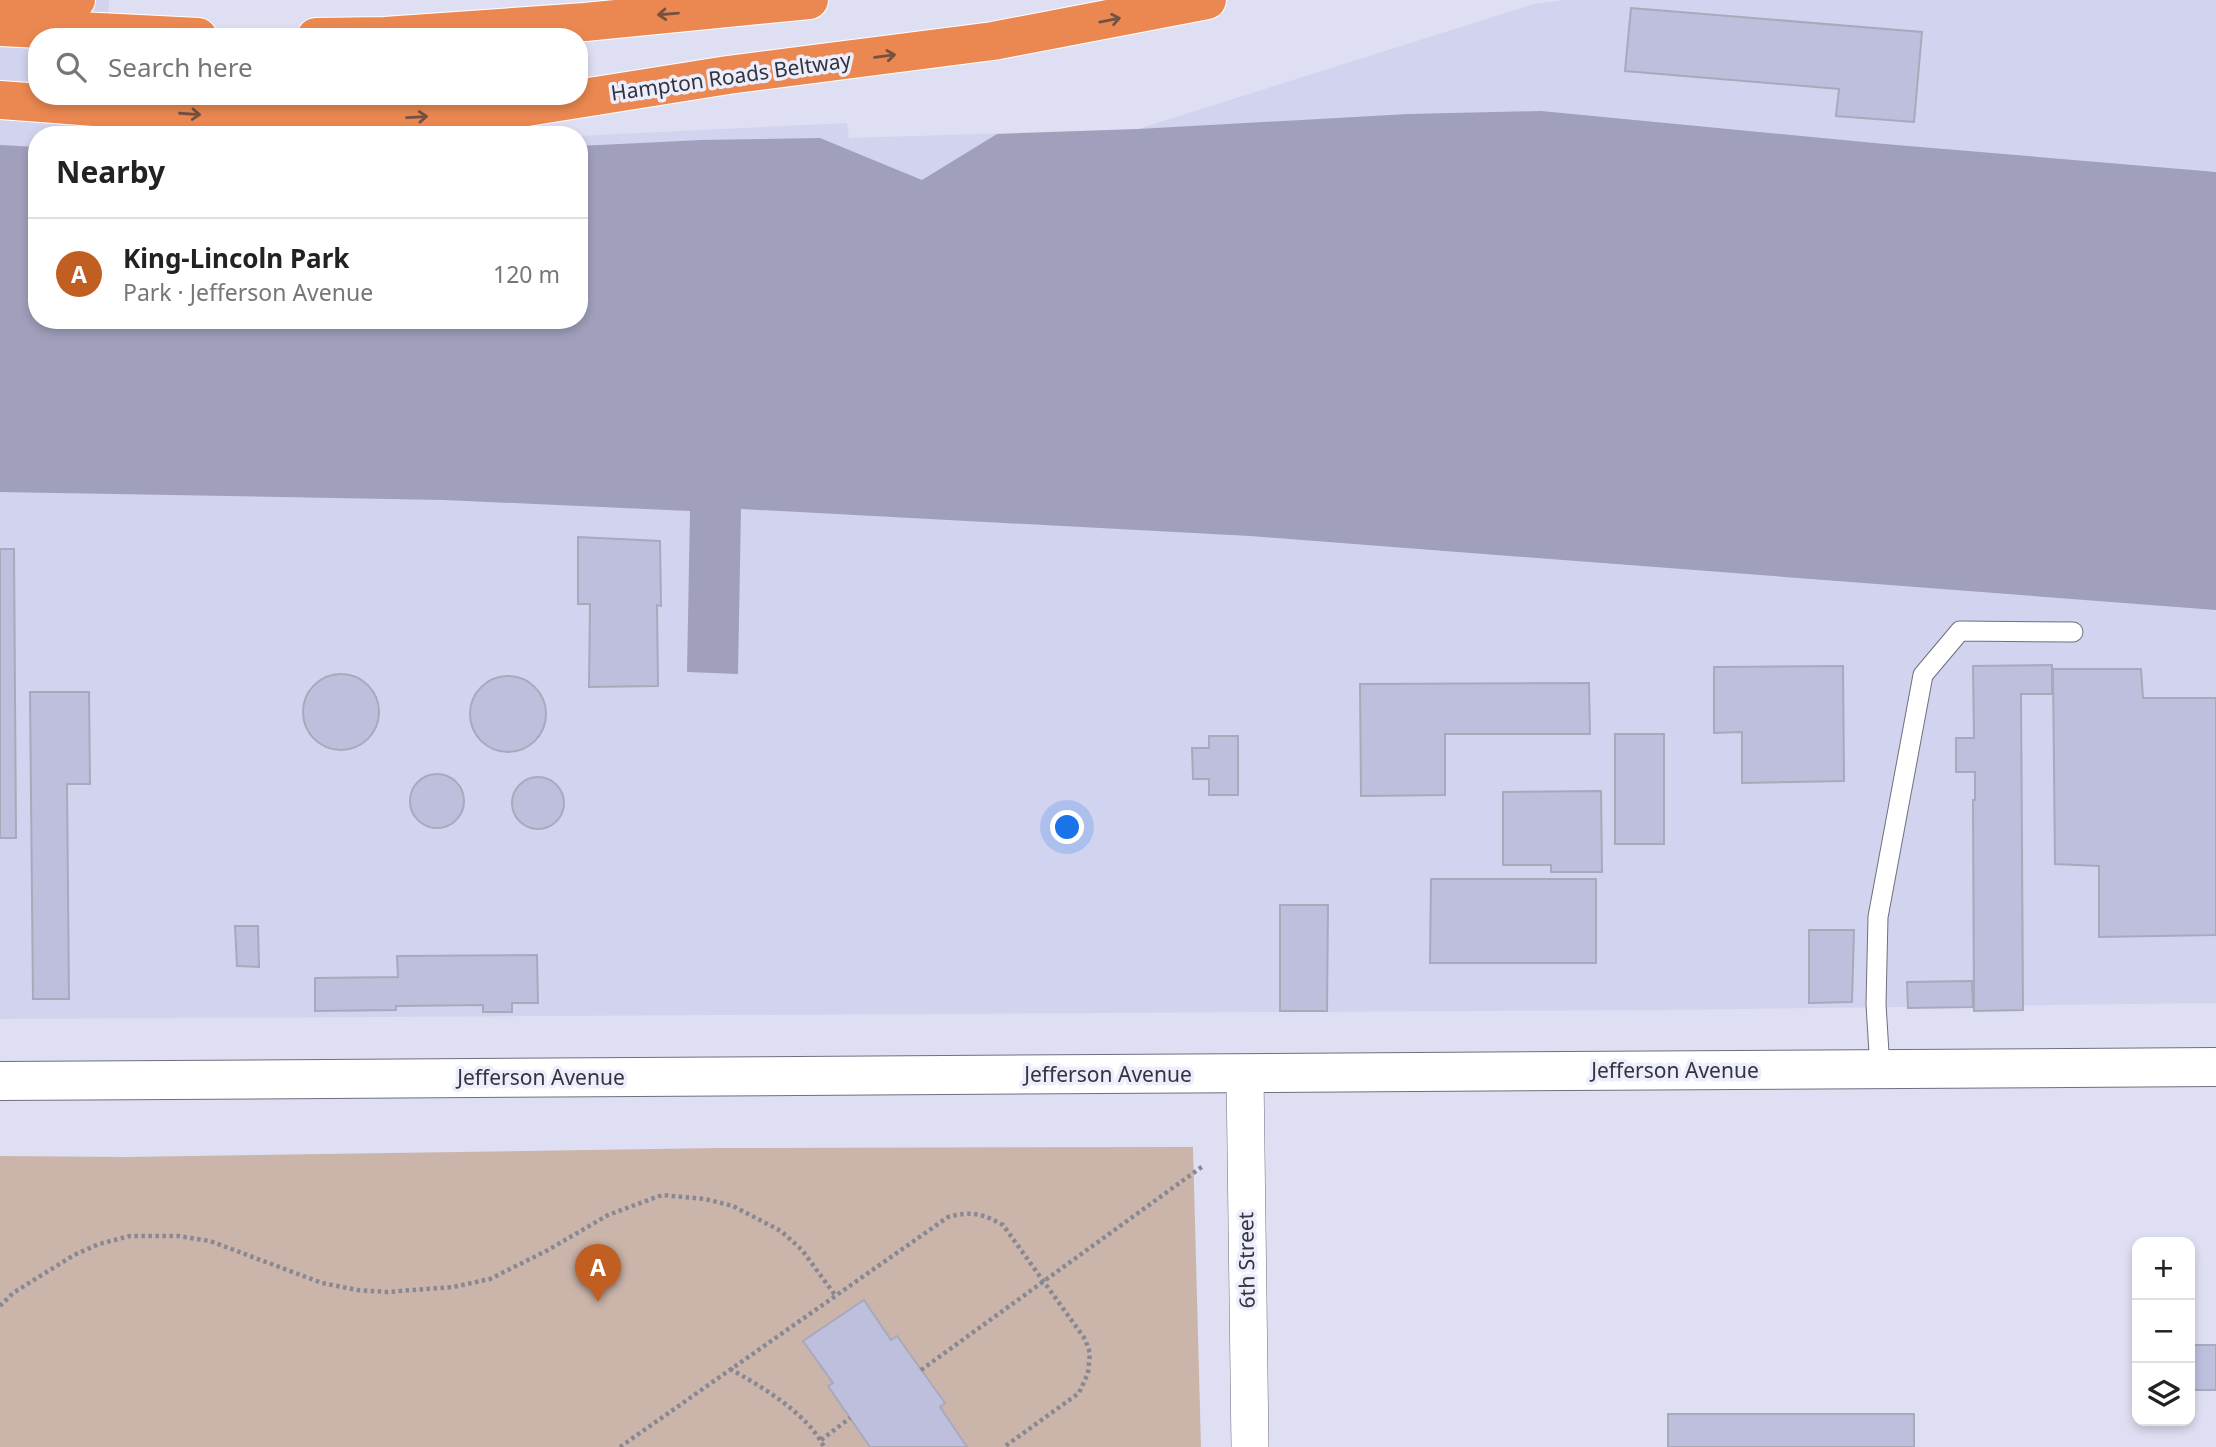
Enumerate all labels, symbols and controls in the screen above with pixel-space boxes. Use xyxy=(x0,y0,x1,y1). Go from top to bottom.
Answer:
one-way arrow xyxy=(658,8,680,21)
one-way arrow xyxy=(1098,12,1121,26)
search box xyxy=(28,28,588,105)
street label: Hampton Roads Beltway xyxy=(609,45,853,107)
icon: search xyxy=(52,48,90,86)
text: Search here xyxy=(108,49,253,85)
one-way arrow xyxy=(874,49,896,62)
one-way arrow xyxy=(178,108,201,121)
one-way arrow xyxy=(405,110,428,123)
text: Nearby xyxy=(56,151,165,192)
text: King-Lincoln Park xyxy=(123,240,349,276)
text: A xyxy=(71,258,87,290)
text: 120 m xyxy=(493,258,560,290)
text: Park · Jefferson Avenue xyxy=(123,276,373,308)
your location xyxy=(1050,810,1084,844)
street label: Jefferson Avenue xyxy=(1589,1056,1759,1084)
street label: Jefferson Avenue xyxy=(1022,1060,1192,1088)
street label: Jefferson Avenue xyxy=(455,1063,625,1091)
street label: 6th Street xyxy=(1231,1211,1261,1309)
map controls xyxy=(2132,1237,2195,1426)
button: + xyxy=(2132,1237,2195,1300)
pin: A xyxy=(575,1244,621,1302)
button: − xyxy=(2132,1300,2195,1363)
button: layers xyxy=(2132,1363,2195,1426)

